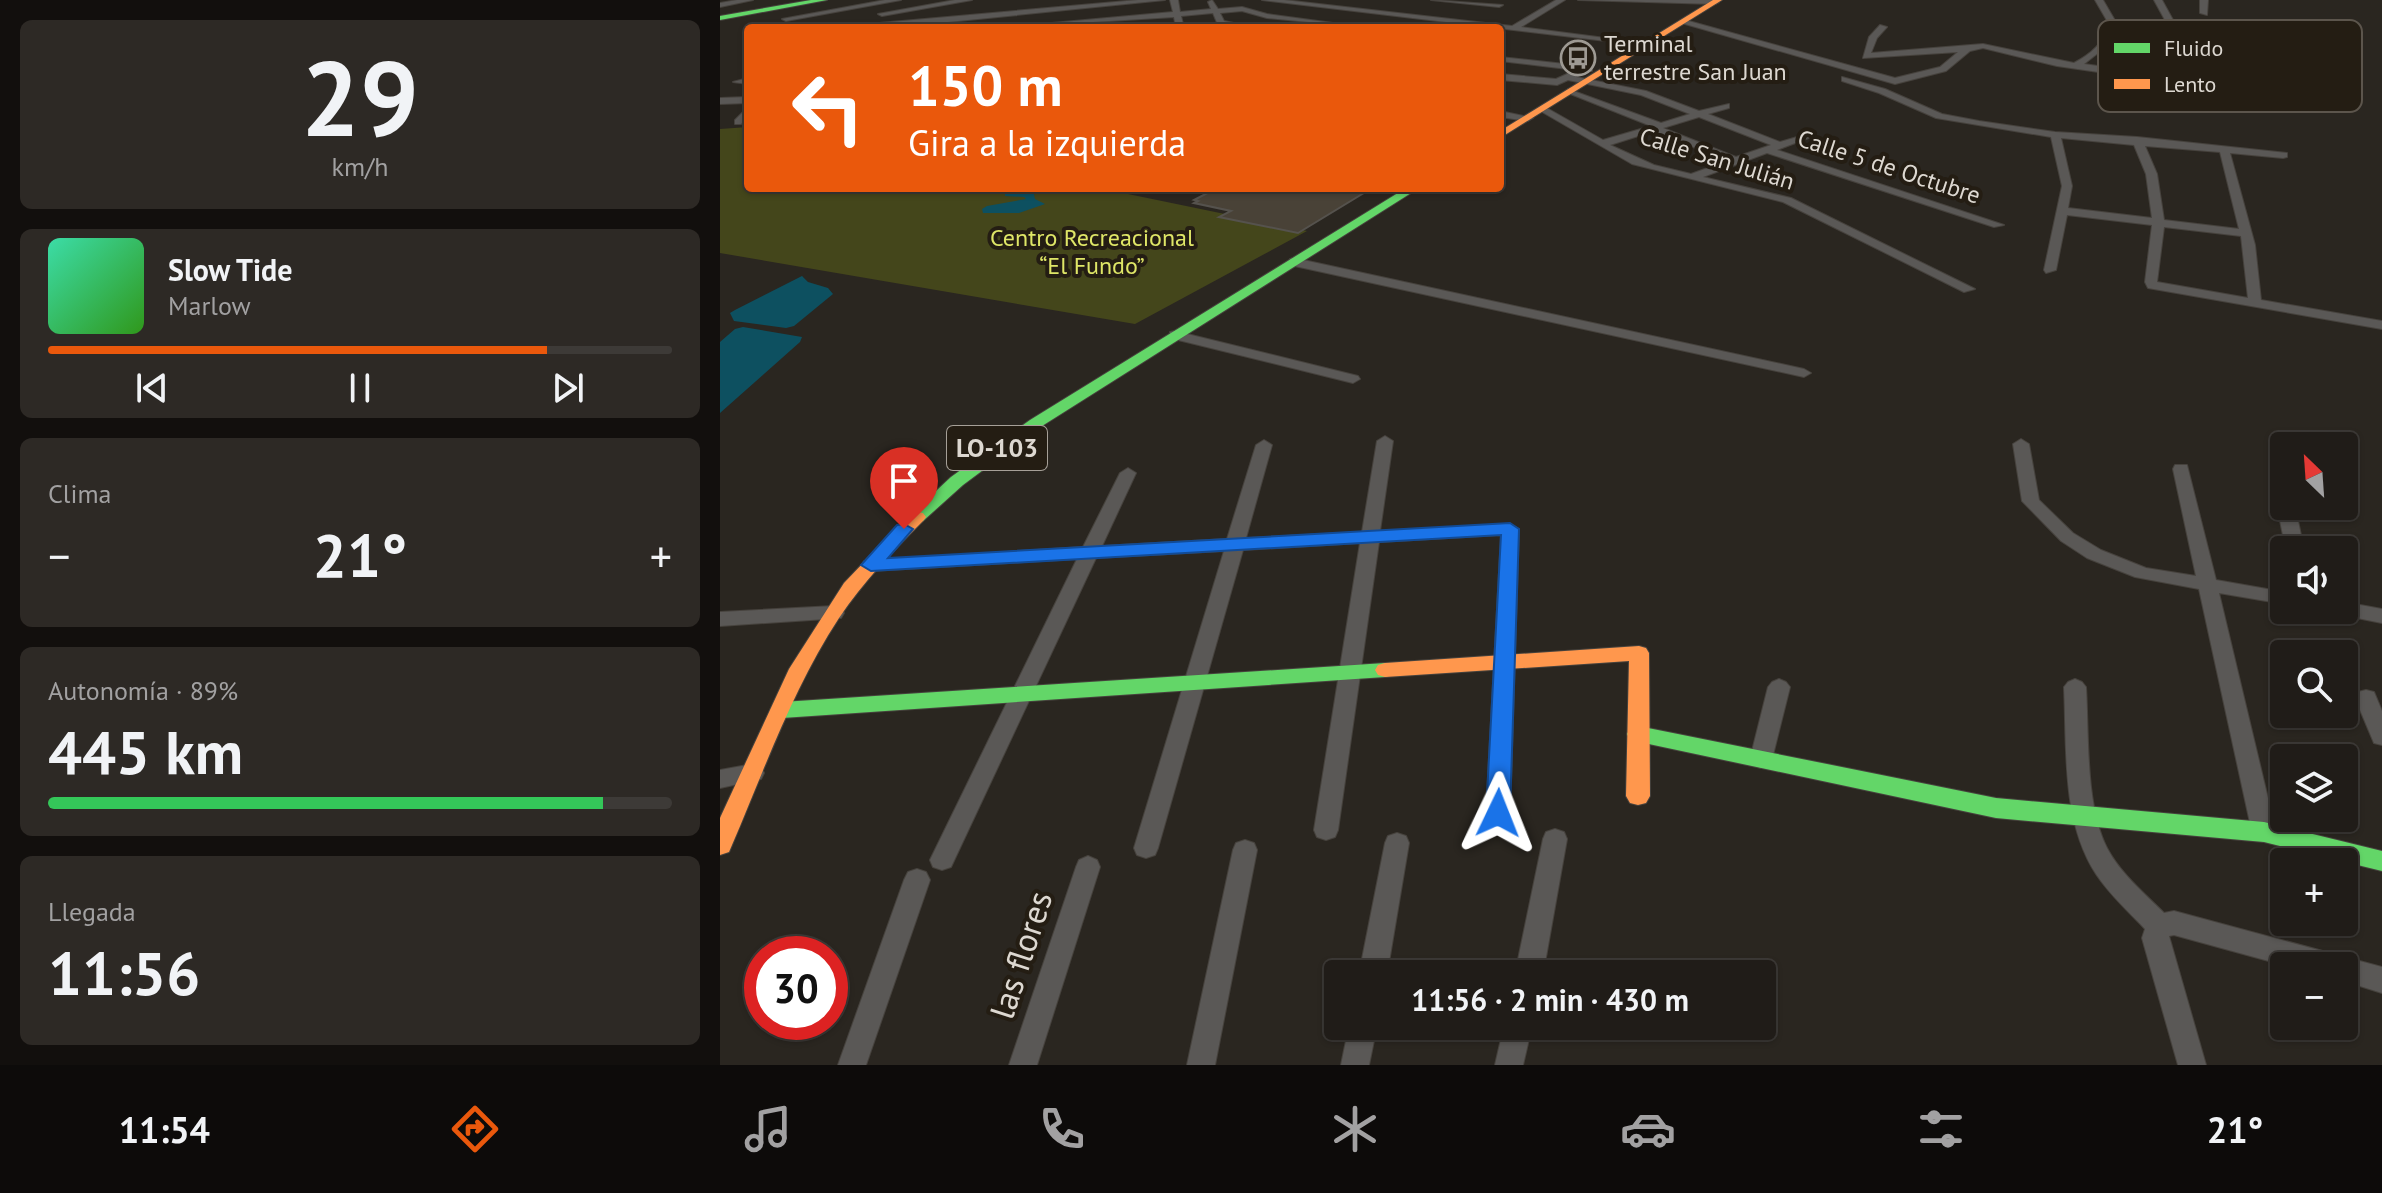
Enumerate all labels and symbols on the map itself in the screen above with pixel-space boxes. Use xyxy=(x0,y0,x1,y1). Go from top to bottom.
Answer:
legend xyxy=(2098,20,2362,112)
place label: Terminal terrestre San Juan xyxy=(1604,28,1787,87)
text: Fluido xyxy=(2164,34,2223,62)
bus stop icon: Terminal terrestre San Juan xyxy=(1559,39,1597,77)
text: Lento xyxy=(2164,70,2216,98)
street label: Calle San Julián xyxy=(1636,120,1798,197)
street label: Calle 5 de Octubre xyxy=(1794,122,1985,211)
park label: Centro Recreacional “El Fundo” xyxy=(990,222,1194,281)
road number: LO-103 xyxy=(947,426,1047,470)
north arrow xyxy=(2270,432,2358,520)
pin xyxy=(870,447,938,529)
position arrow xyxy=(1456,771,1540,855)
street label: las flores xyxy=(979,885,1061,1024)
speed limit sign: 30 xyxy=(744,936,848,1040)

